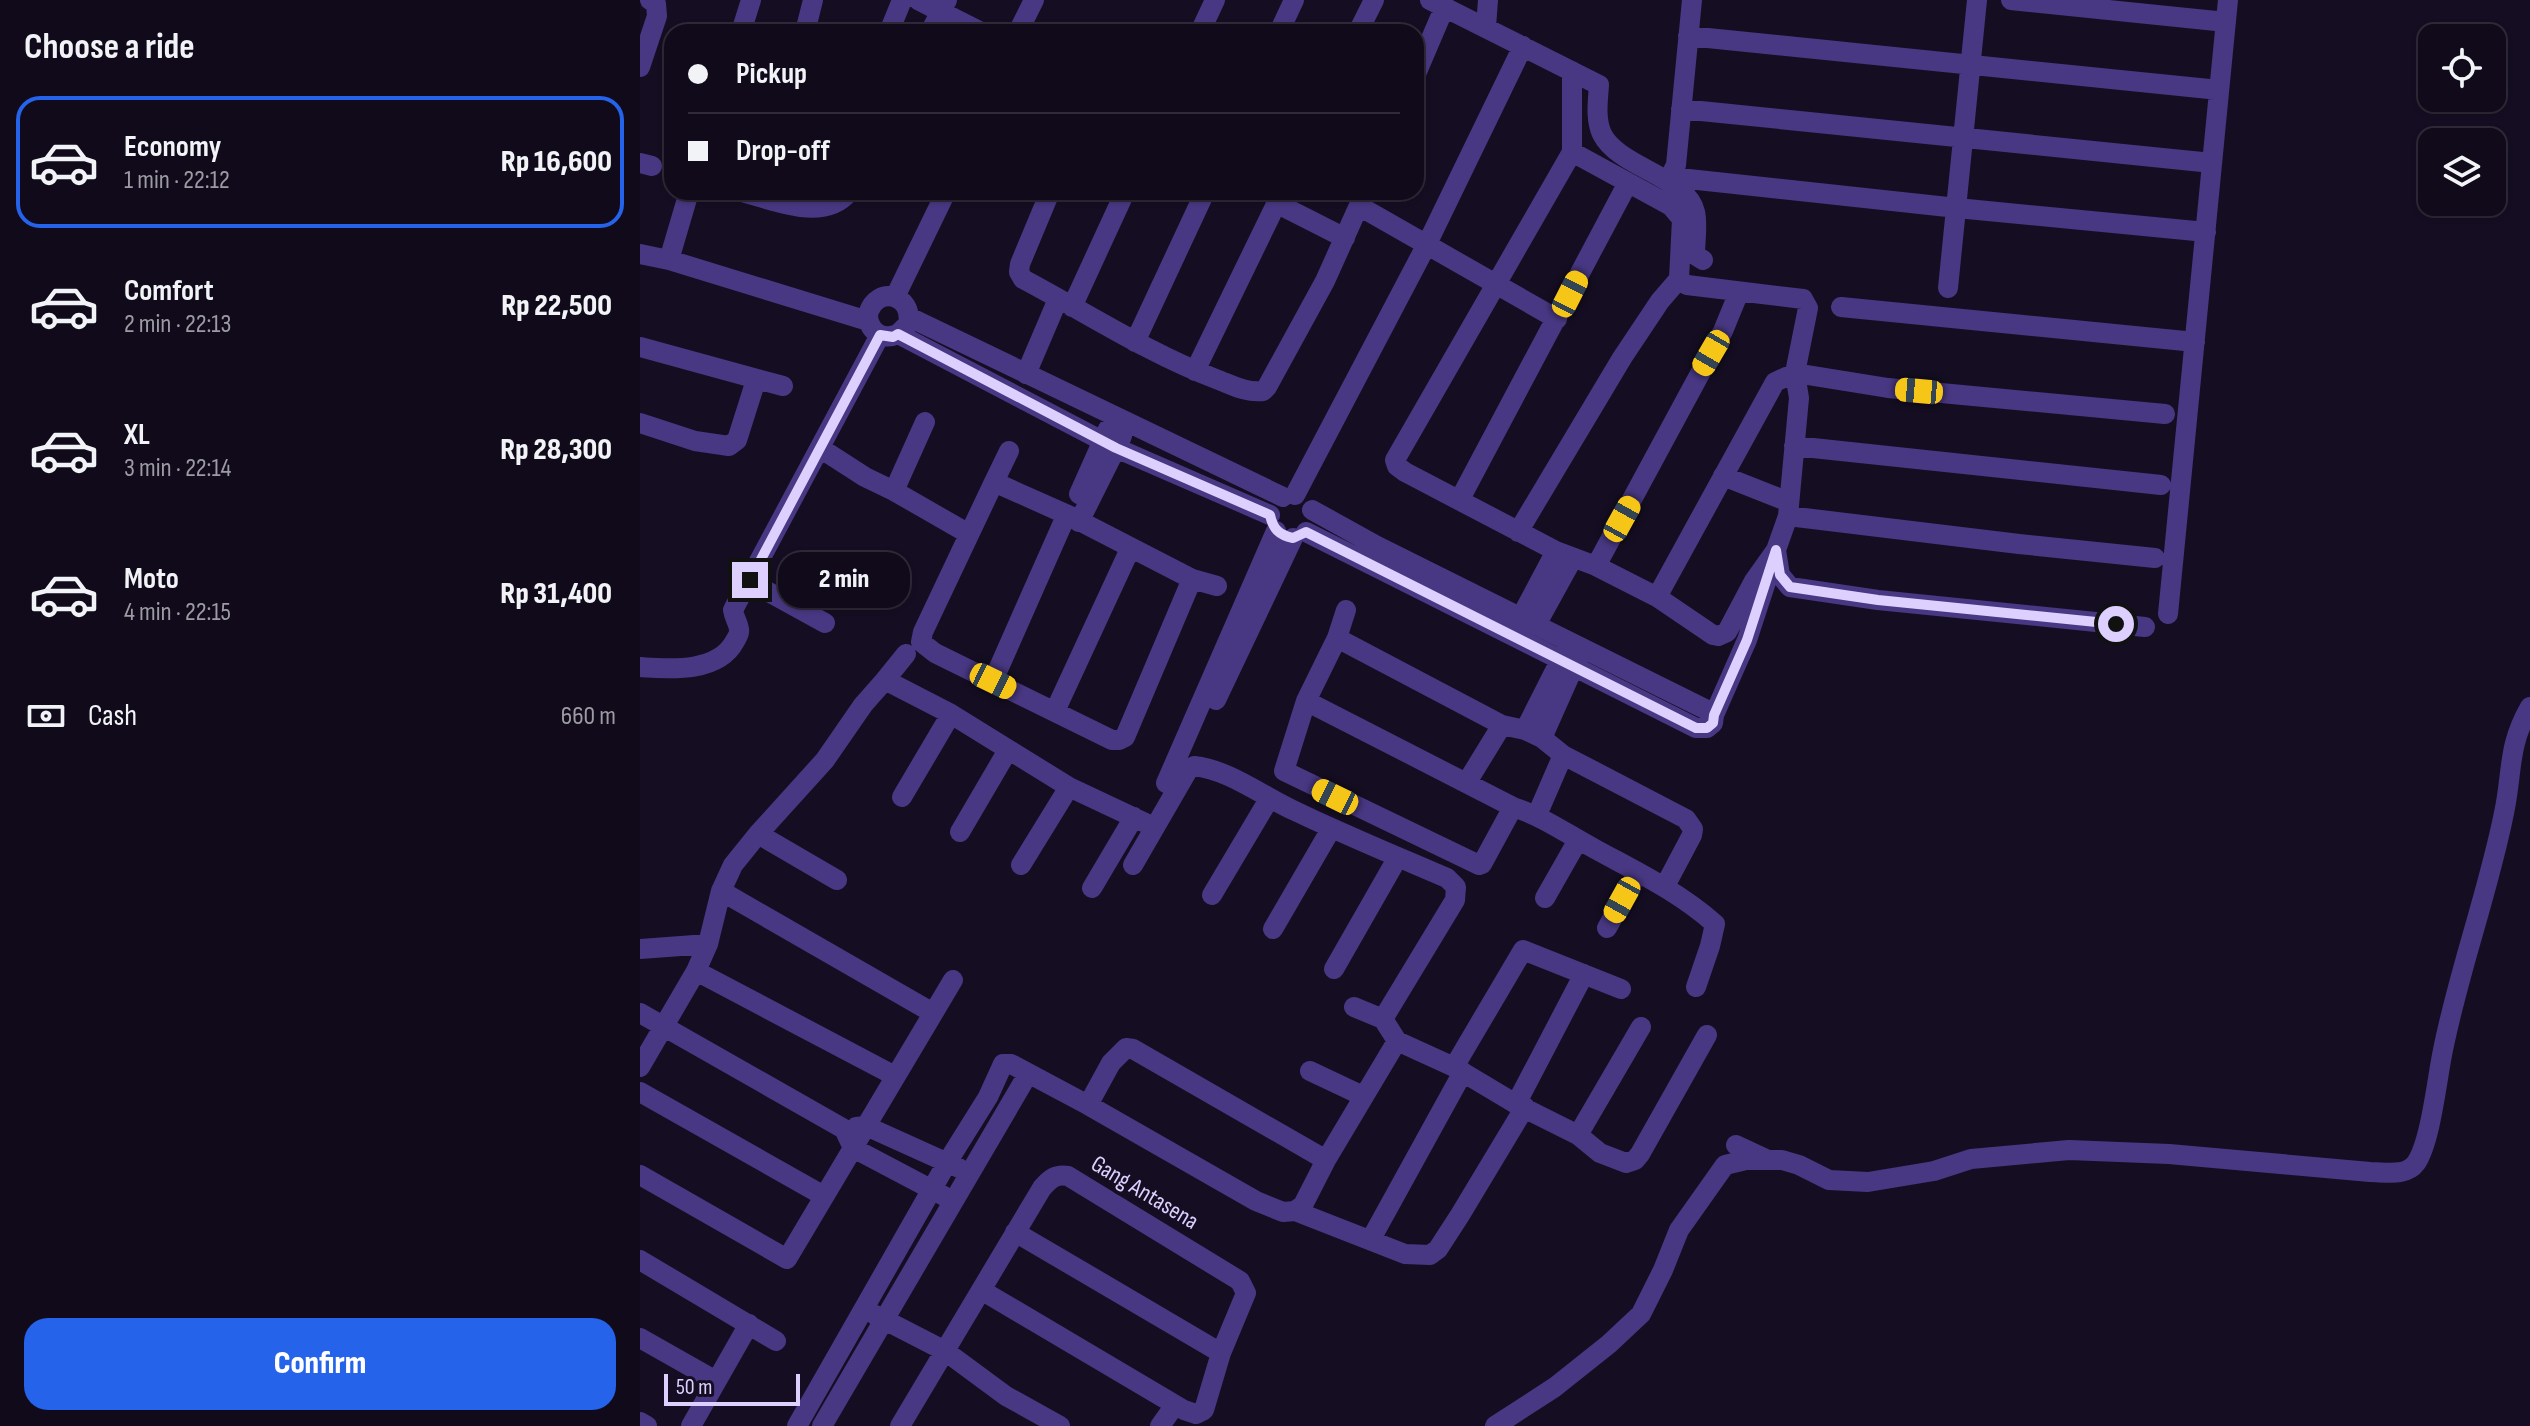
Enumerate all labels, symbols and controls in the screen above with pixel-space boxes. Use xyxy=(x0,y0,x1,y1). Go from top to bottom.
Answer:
map controls xyxy=(2418,24,2506,216)
button: locate xyxy=(2418,24,2506,112)
text: Choose a ride xyxy=(24,26,195,69)
text: Pickup xyxy=(736,56,807,92)
icon: car xyxy=(28,126,100,198)
button: layers xyxy=(2418,128,2506,216)
text: Economy xyxy=(124,129,221,165)
text: Drop-off xyxy=(736,133,830,169)
text: Rp 16,600 xyxy=(501,144,612,180)
text: 1 min · 22:12 xyxy=(124,165,230,196)
car xyxy=(1548,267,1592,321)
icon: car xyxy=(28,270,100,342)
text: Comfort xyxy=(124,273,214,309)
text: Rp 22,500 xyxy=(501,288,612,324)
text: 2 min · 22:13 xyxy=(124,309,231,340)
car xyxy=(1689,326,1733,380)
car xyxy=(1894,377,1944,405)
icon: car xyxy=(28,414,100,486)
text: XL xyxy=(124,417,150,453)
text: Rp 28,300 xyxy=(500,432,612,468)
text: 3 min · 22:14 xyxy=(124,453,231,484)
car xyxy=(1600,492,1644,546)
callout: 2 min xyxy=(778,552,910,608)
icon: car xyxy=(28,558,100,630)
text: Moto xyxy=(124,561,179,597)
route end xyxy=(732,562,768,598)
text: 2 min xyxy=(819,564,869,595)
text: Rp 31,400 xyxy=(500,576,612,612)
text: 4 min · 22:15 xyxy=(124,597,231,628)
route start xyxy=(2098,606,2134,642)
car xyxy=(966,660,1020,702)
icon: cash xyxy=(24,694,68,738)
text: Cash xyxy=(88,698,137,734)
text: 660 m xyxy=(561,701,616,732)
car xyxy=(1308,776,1362,818)
car xyxy=(1600,873,1644,927)
street label: Gang Antasena xyxy=(1086,1149,1204,1236)
button: Confirm xyxy=(24,1318,616,1410)
scale bar xyxy=(664,1370,800,1406)
text: 50 m xyxy=(676,1374,712,1401)

